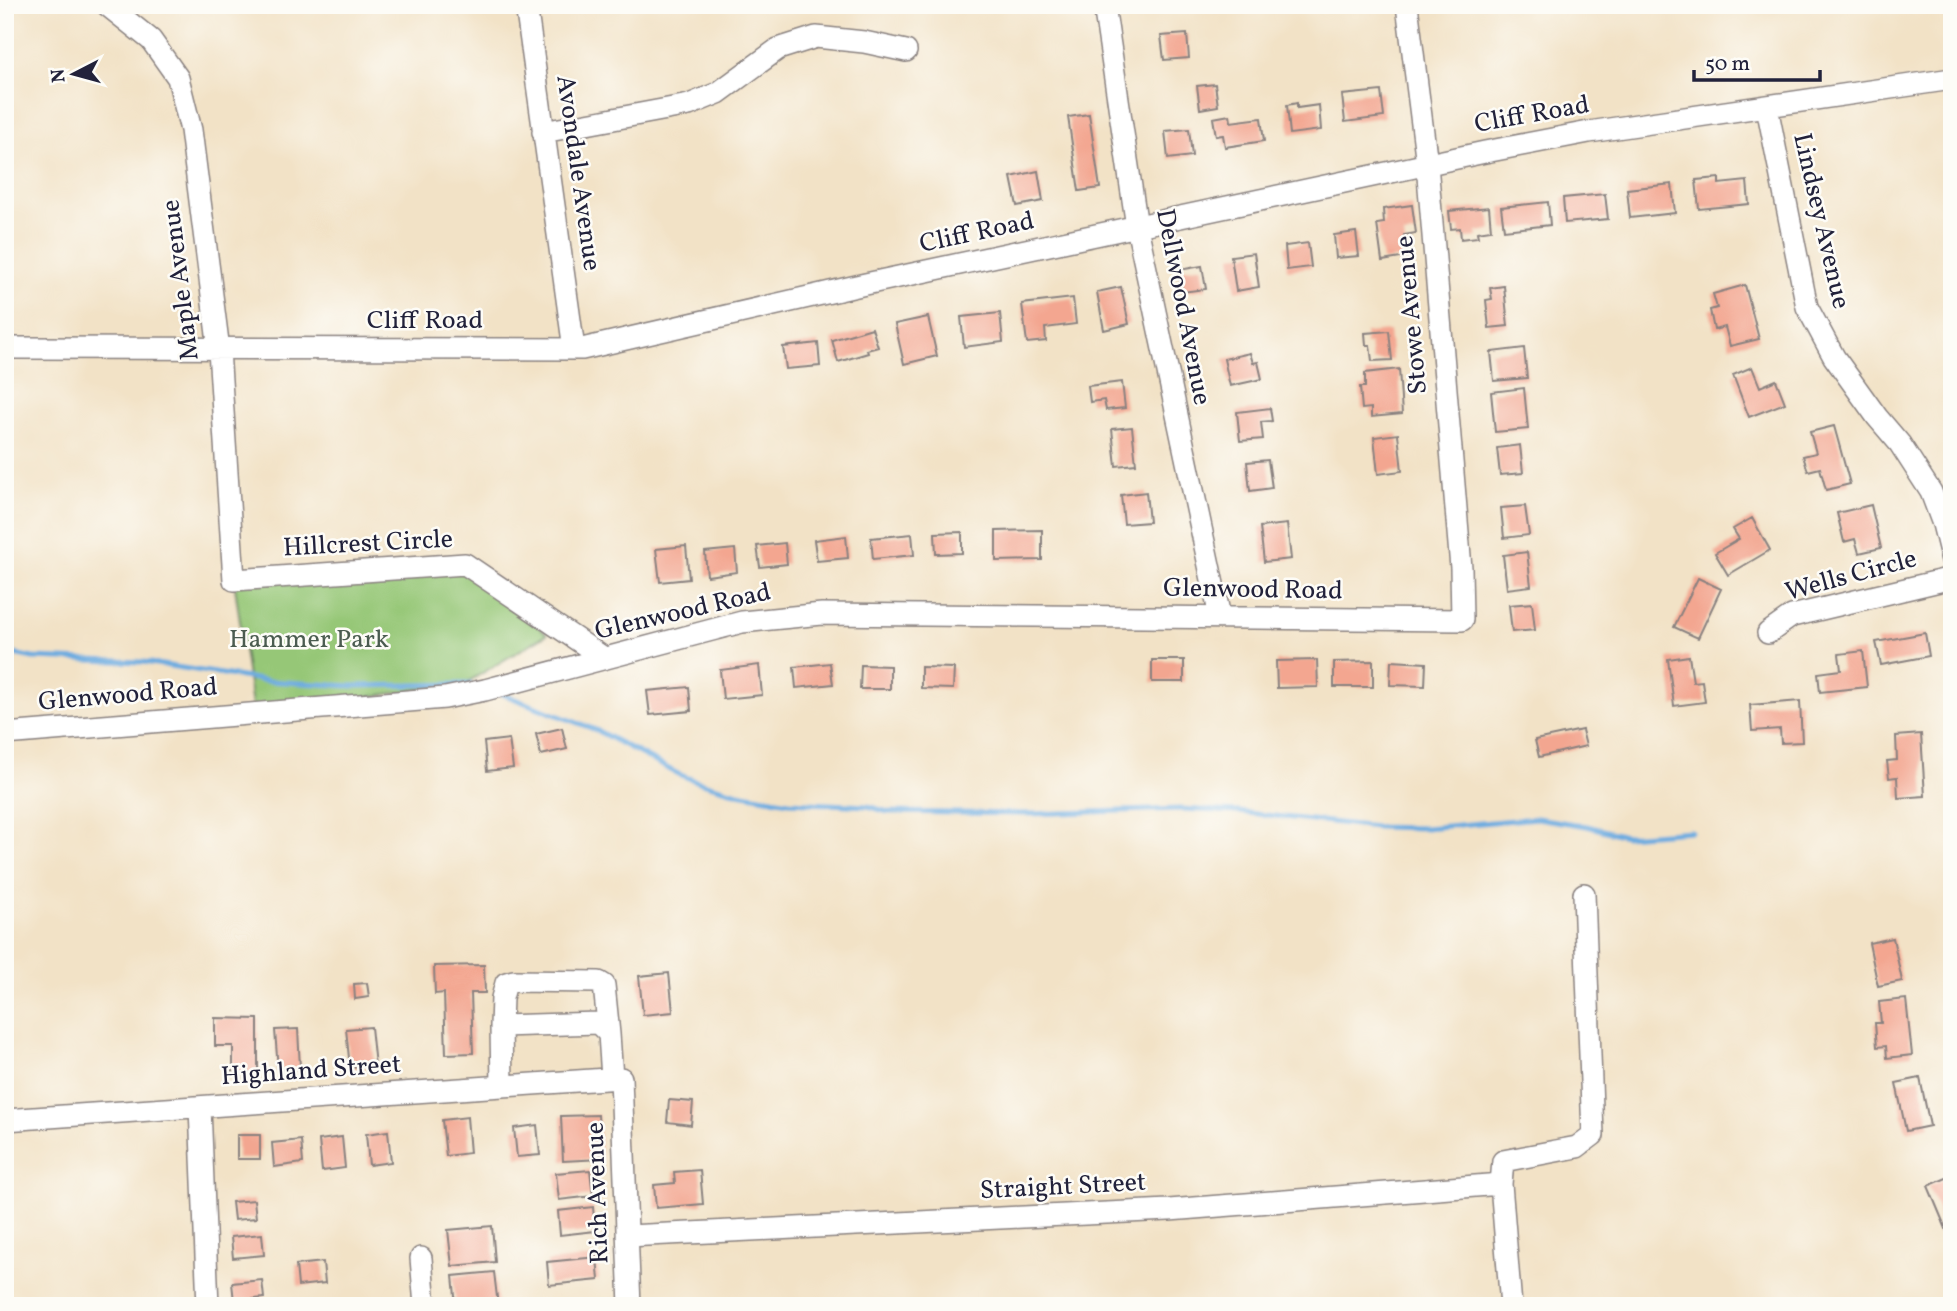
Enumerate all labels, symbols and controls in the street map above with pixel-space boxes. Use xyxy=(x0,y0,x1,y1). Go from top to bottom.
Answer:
north arrow xyxy=(38,38,108,108)
scale bar xyxy=(1694,38,1820,82)
text: 50 m xyxy=(1705,50,1750,79)
text: N xyxy=(45,67,73,84)
street label: Avondale Avenue xyxy=(546,73,610,273)
street label: Cliff Road xyxy=(1472,87,1592,143)
street label: Lindsey Avenue xyxy=(1783,130,1859,312)
street label: Maple Avenue xyxy=(153,197,209,363)
street label: Cliff Road xyxy=(916,203,1038,263)
street label: Dellwood Avenue xyxy=(1146,206,1220,408)
street label: Stowe Avenue xyxy=(1387,234,1437,396)
street label: Cliff Road xyxy=(367,303,483,339)
street label: Hillcrest Circle xyxy=(282,522,454,566)
street label: Wells Circle xyxy=(1781,541,1921,611)
street label: Glenwood Road xyxy=(1163,570,1343,610)
street label: Glenwood Road xyxy=(591,574,775,650)
park label: Hammer Park xyxy=(229,622,389,658)
street label: Glenwood Road xyxy=(37,669,219,721)
street label: Highland Street xyxy=(220,1047,402,1095)
street label: Rich Avenue xyxy=(578,1121,618,1265)
street label: Straight Street xyxy=(979,1165,1147,1209)

